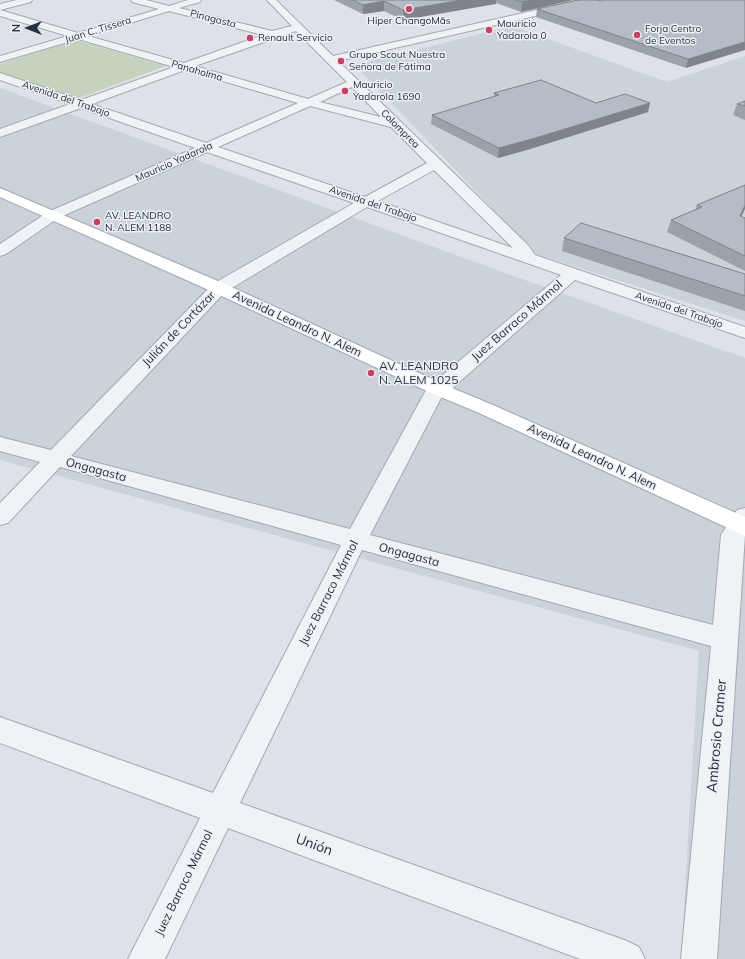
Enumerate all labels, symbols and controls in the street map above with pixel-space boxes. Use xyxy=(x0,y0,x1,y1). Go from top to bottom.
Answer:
marker: Hiper ChangoMâs xyxy=(404,4,414,14)
street label: Pinagasta xyxy=(189,7,237,31)
north arrow xyxy=(8,8,48,48)
street label: Juan C. Tissera xyxy=(63,14,133,46)
place label: Hiper ChangoMâs xyxy=(367,15,451,27)
place label: Mauricio Yadarola 0 xyxy=(497,18,547,42)
place label: Forja Centro de Eventos xyxy=(645,23,701,46)
text: N xyxy=(9,24,23,32)
marker: Mauricio Yadarola 0 xyxy=(484,25,494,35)
marker: Forja Centro de Eventos xyxy=(632,30,642,40)
place label: Renault Servicio xyxy=(258,32,333,44)
marker: Renault Servicio xyxy=(245,33,255,43)
place label: Grupo Scout Nuestra Señora de Fátima xyxy=(349,49,445,72)
marker: Grupo Scout Nuestra Señora de Fátima xyxy=(336,56,346,66)
street label: Panaholma xyxy=(170,58,224,84)
street label: Avenida del Trabajo xyxy=(21,78,111,120)
place label: Mauricio Yadarola 1690 xyxy=(353,79,421,102)
marker: Mauricio Yadarola 1690 xyxy=(340,86,350,96)
street label: Colomprea xyxy=(378,107,422,151)
street label: Mauricio Yadarola xyxy=(134,140,214,184)
street label: Avenida del Trabajo xyxy=(328,183,418,225)
place label: AV. LEANDRO N. ALEM 1188 xyxy=(105,210,171,234)
marker: AV. LEANDRO N. ALEM 1188 xyxy=(92,217,102,227)
street label: Juez Barraco Mármol xyxy=(469,278,565,364)
street label: Julián de Cortázar xyxy=(139,288,219,370)
street label: Avenida Leandro N. Alem xyxy=(230,288,364,360)
street label: Avenida del Trabajo xyxy=(634,289,724,331)
place label: AV. LEANDRO N. ALEM 1025 xyxy=(379,359,458,387)
marker: AV. LEANDRO N. ALEM 1025 xyxy=(366,368,376,378)
street label: Avenida Leandro N. Alem xyxy=(525,421,659,493)
street label: Ongagasta xyxy=(64,455,128,485)
street label: Juez Barraco Mármol xyxy=(296,538,362,648)
street label: Ongagasta xyxy=(377,540,441,570)
street label: Ambrosio Cramer xyxy=(704,679,730,793)
street label: Juez Barraco Mármol xyxy=(152,828,216,938)
street label: Unión xyxy=(293,831,335,859)

